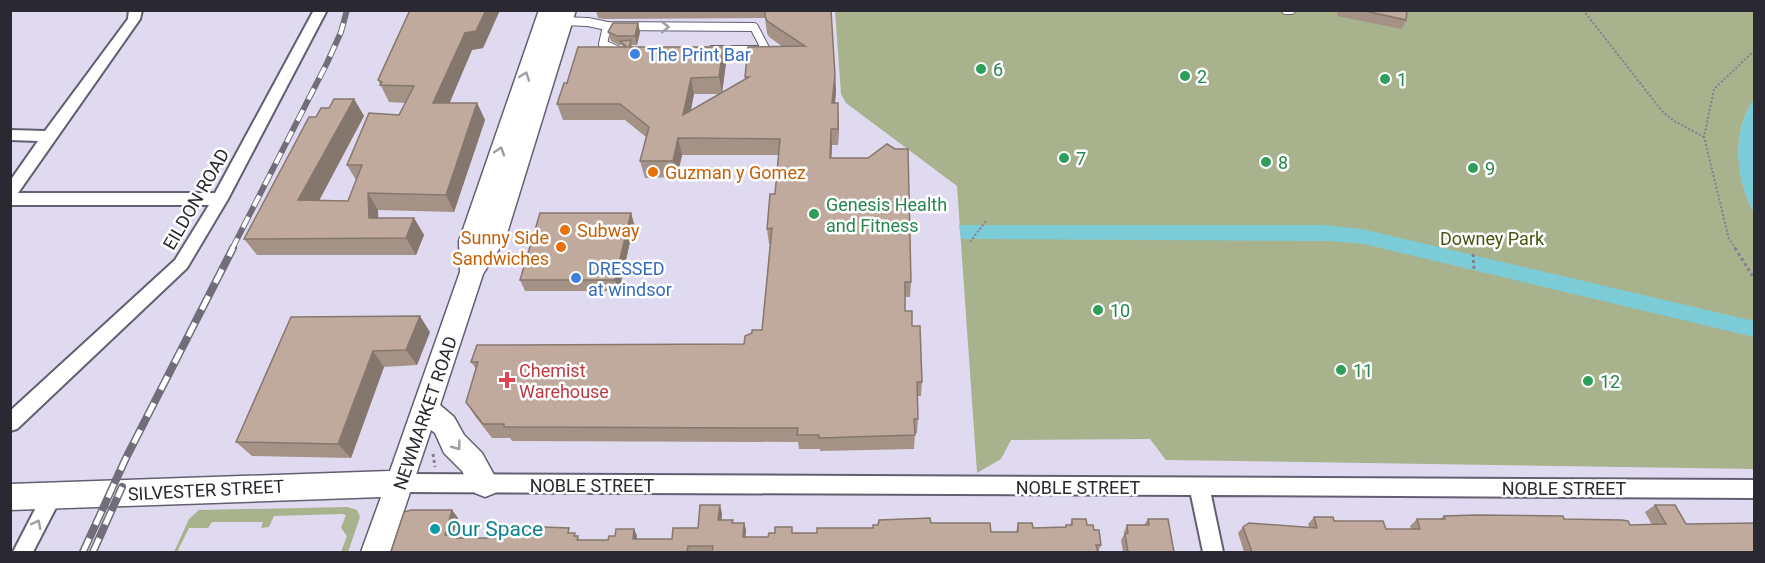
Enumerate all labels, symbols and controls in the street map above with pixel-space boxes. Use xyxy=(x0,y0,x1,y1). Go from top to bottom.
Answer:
one-way arrow xyxy=(661,21,670,33)
place label: The Print Bar xyxy=(647,44,751,65)
marker: The Print Bar xyxy=(628,47,642,61)
place label: 6 xyxy=(993,59,1003,80)
marker: 6 xyxy=(974,62,988,76)
place label: 2 xyxy=(1197,66,1207,87)
marker: 2 xyxy=(1178,69,1192,83)
place label: 1 xyxy=(1397,69,1407,90)
one-way arrow xyxy=(518,71,531,82)
marker: 1 xyxy=(1378,72,1392,86)
street label: EILDON ROAD xyxy=(159,145,233,253)
one-way arrow xyxy=(492,146,505,157)
place label: 7 xyxy=(1076,148,1086,169)
marker: 7 xyxy=(1057,151,1071,165)
place label: 8 xyxy=(1278,152,1288,173)
marker: 8 xyxy=(1259,155,1273,169)
place label: 9 xyxy=(1485,158,1495,179)
marker: 9 xyxy=(1466,161,1480,175)
place label: Guzman y Gomez xyxy=(665,162,806,183)
marker: Guzman y Gomez xyxy=(646,165,660,179)
place label: Genesis Health and Fitness xyxy=(826,194,947,236)
marker: Genesis Health and Fitness xyxy=(807,207,821,221)
place label: Subway xyxy=(577,220,640,241)
marker: Subway xyxy=(558,223,572,237)
place label: Sunny Side Sandwiches xyxy=(452,227,549,269)
park label: Downey Park xyxy=(1440,228,1545,249)
marker: Sunny Side Sandwiches xyxy=(554,240,568,254)
place label: DRESSED at windsor xyxy=(588,258,672,300)
marker: DRESSED at windsor xyxy=(569,271,583,285)
place label: 10 xyxy=(1110,300,1130,321)
marker: 10 xyxy=(1091,303,1105,317)
street label: NEWMARKET ROAD xyxy=(389,333,461,493)
place label: Chemist Warehouse xyxy=(519,360,609,402)
place label: 11 xyxy=(1353,360,1373,381)
marker: 11 xyxy=(1334,363,1348,377)
place label: 12 xyxy=(1600,371,1620,392)
marker: Chemist Warehouse xyxy=(500,373,514,387)
marker: 12 xyxy=(1581,374,1595,388)
one-way arrow xyxy=(449,439,460,450)
street label: SILVESTER STREET xyxy=(127,475,285,505)
street label: NOBLE STREET xyxy=(530,475,655,496)
street label: NOBLE STREET xyxy=(1016,477,1141,498)
street label: NOBLE STREET xyxy=(1502,478,1627,499)
place label: Our Space xyxy=(447,517,543,541)
one-way arrow xyxy=(30,520,41,530)
marker: Our Space xyxy=(428,522,442,536)

